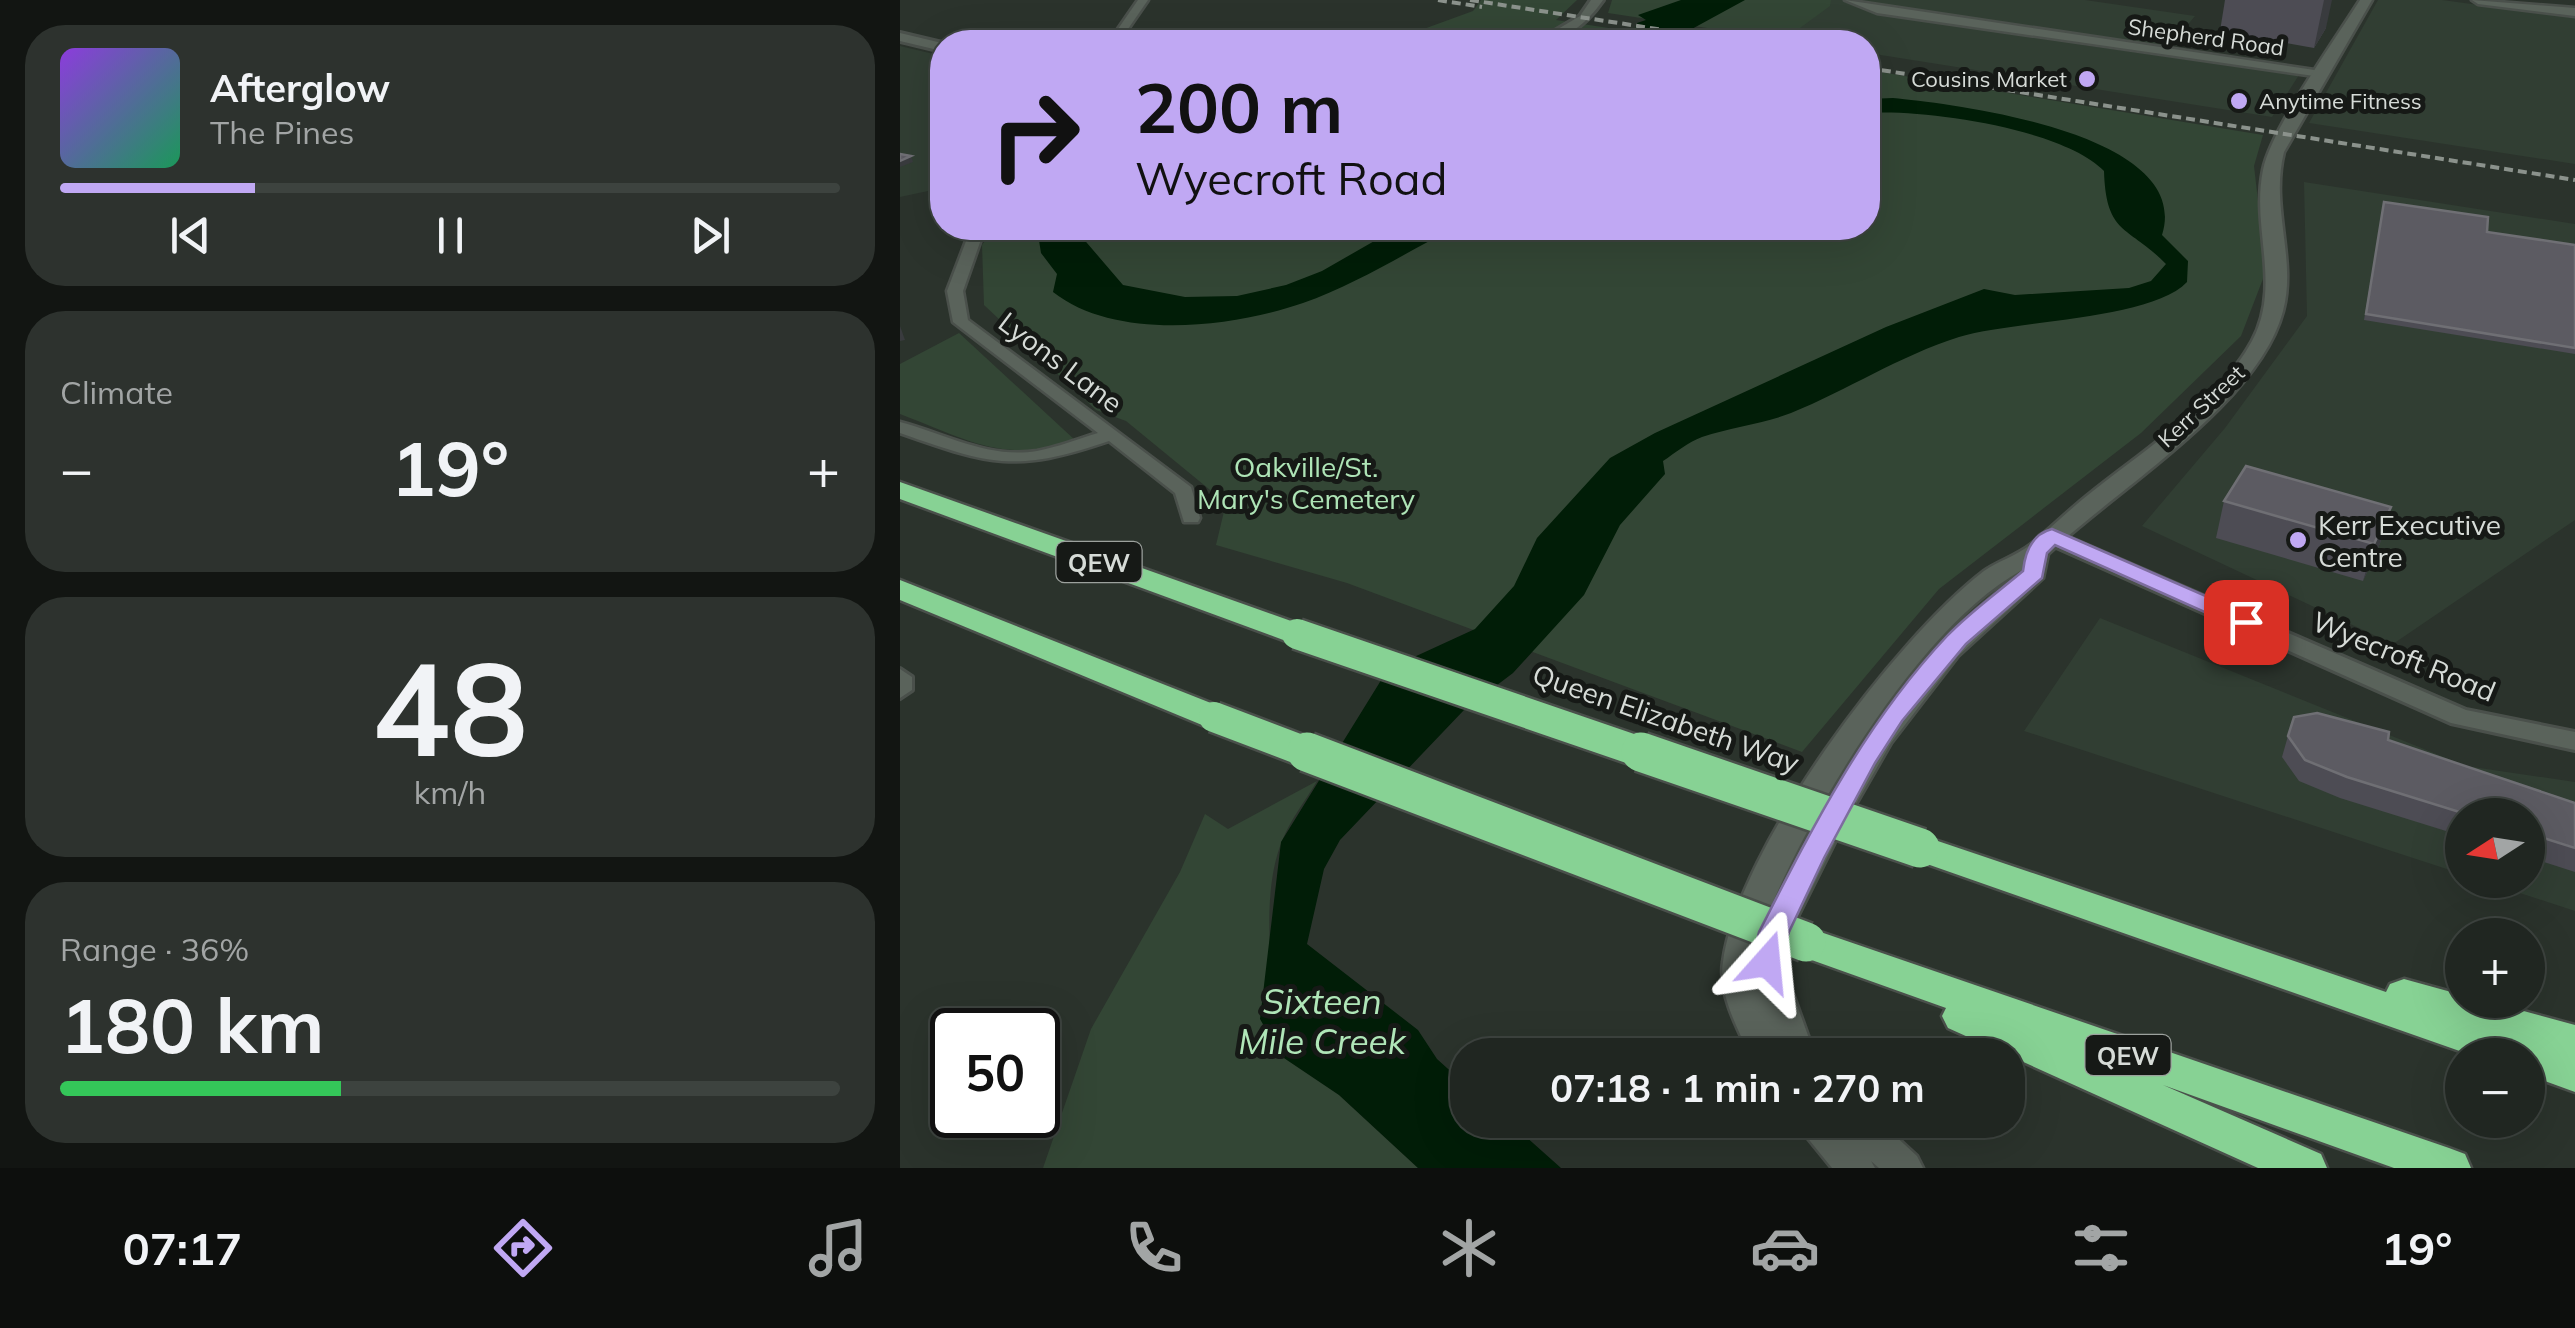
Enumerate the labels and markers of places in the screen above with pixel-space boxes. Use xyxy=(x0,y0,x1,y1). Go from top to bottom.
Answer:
place label: Cousins Market xyxy=(1911,65,2067,93)
marker: Cousins Market xyxy=(2076,68,2098,90)
place label: Anytime Fitness xyxy=(2259,87,2422,115)
marker: Anytime Fitness xyxy=(2228,90,2250,112)
place label: Kerr Executive Centre xyxy=(2318,507,2501,574)
marker: Kerr Executive Centre xyxy=(2287,529,2309,551)
pin xyxy=(2204,580,2289,665)

